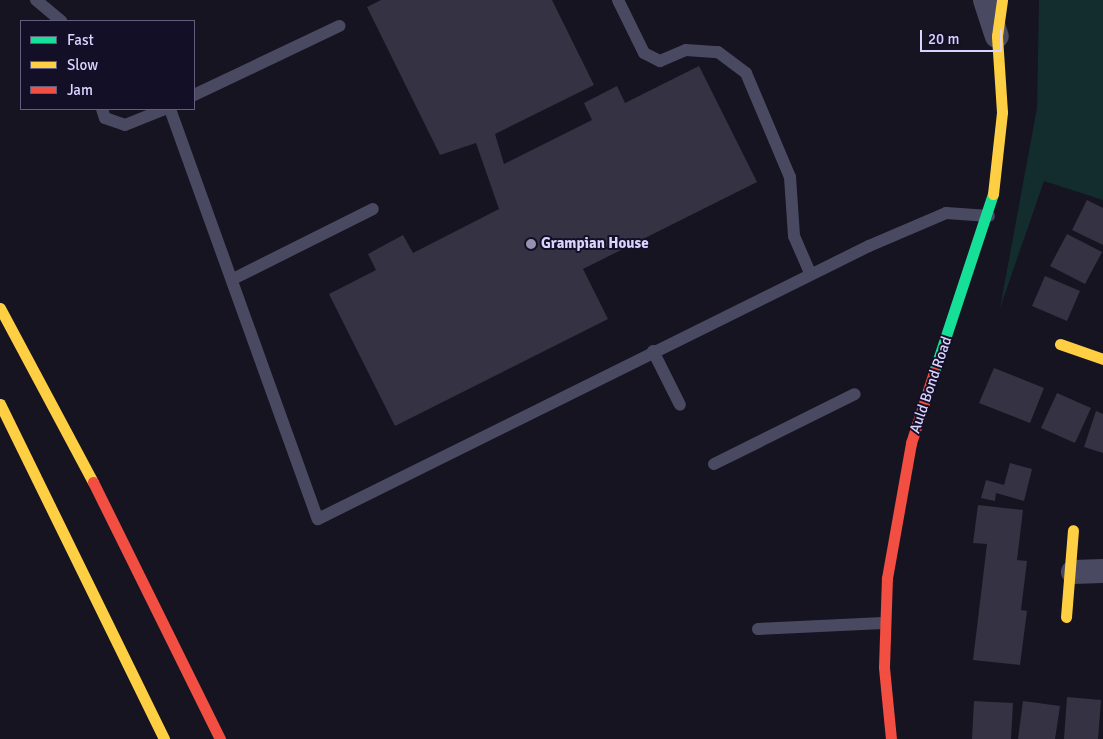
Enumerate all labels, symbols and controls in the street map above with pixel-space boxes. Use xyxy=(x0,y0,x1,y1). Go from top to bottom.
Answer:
legend xyxy=(20,20,195,110)
scale bar xyxy=(923,20,1006,52)
text: 20 m xyxy=(928,30,959,48)
text: Fast xyxy=(67,31,94,49)
text: Slow xyxy=(67,56,98,74)
text: Jam xyxy=(67,81,93,99)
place label: Grampian House xyxy=(541,235,649,253)
marker: Grampian House xyxy=(525,238,537,250)
street label: Auld Bond Road xyxy=(906,334,956,436)

